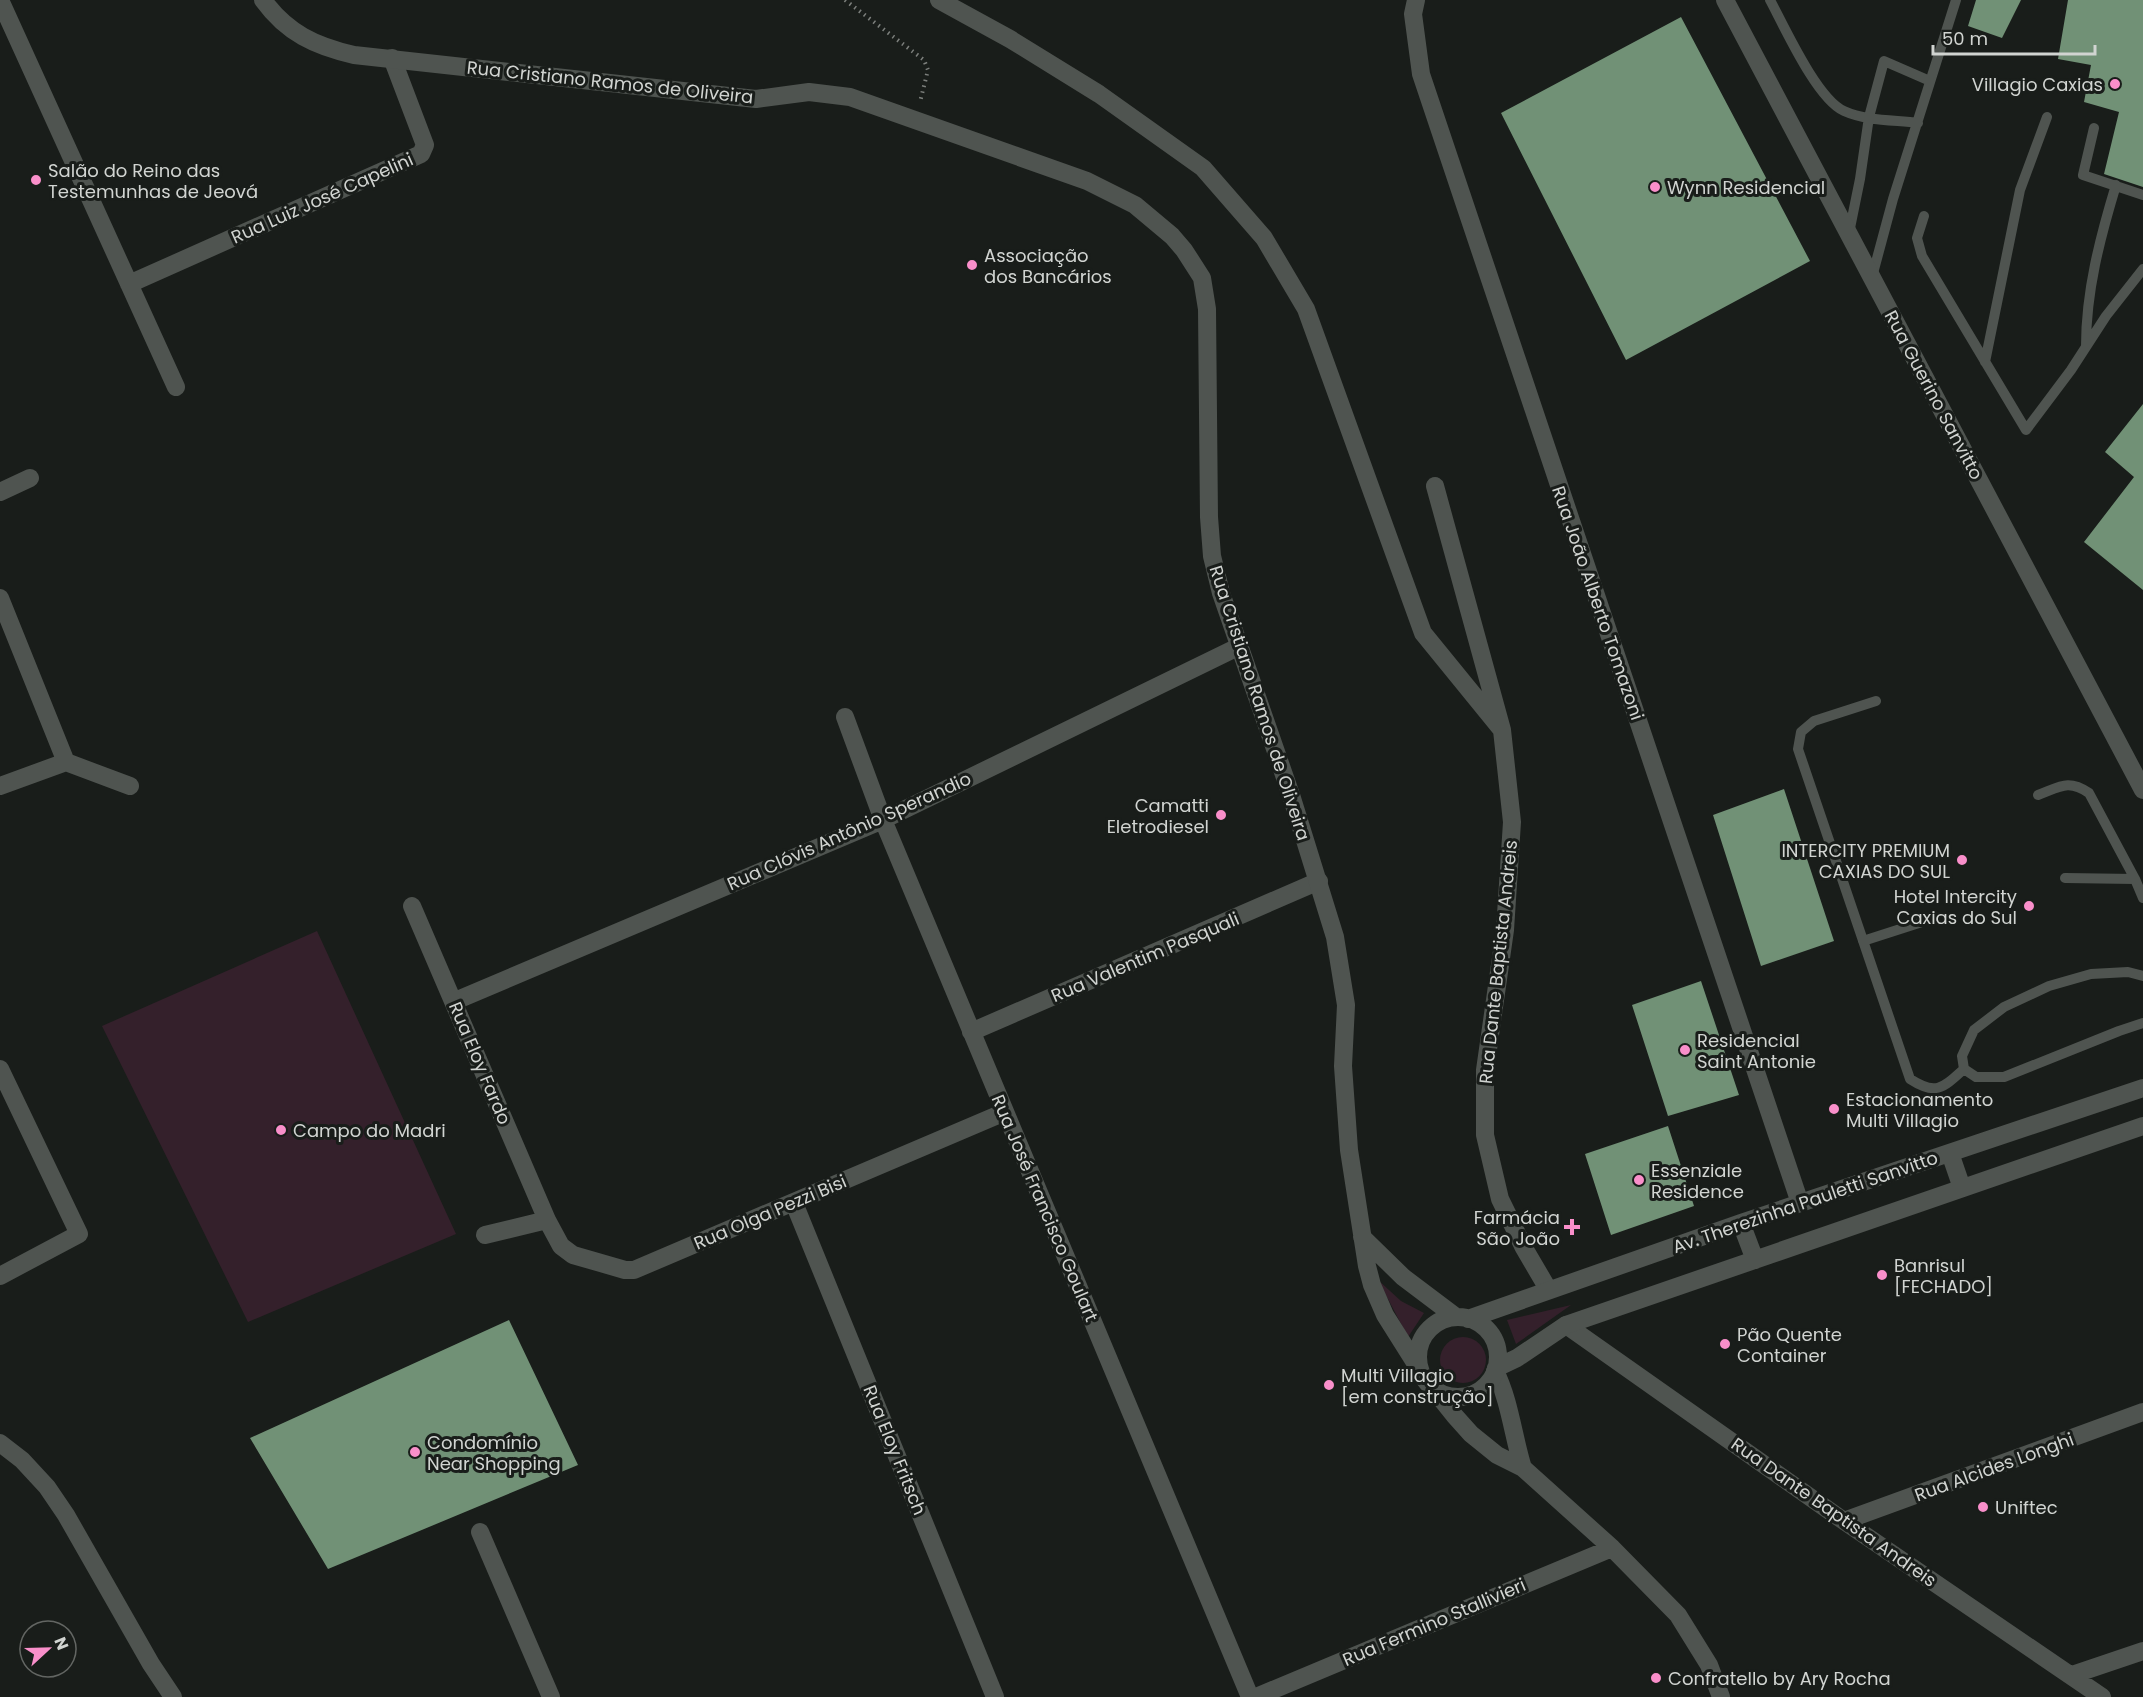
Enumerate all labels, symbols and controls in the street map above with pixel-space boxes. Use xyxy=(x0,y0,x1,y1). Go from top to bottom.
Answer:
scale bar xyxy=(1933,18,2095,56)
text: 50 m xyxy=(1942,26,1988,51)
street label: Rua Cristiano Ramos de Oliveira xyxy=(466,55,754,109)
place label: Villagio Caxias xyxy=(1972,72,2103,97)
marker: Villagio Caxias xyxy=(2108,77,2122,91)
street label: Rua Luiz José Capelini xyxy=(227,147,417,249)
place label: Salão do Reino das Testemunhas de Jeová xyxy=(48,158,258,204)
marker: Salão do Reino das Testemunhas de Jeová xyxy=(29,173,43,187)
place label: Wynn Residencial xyxy=(1667,175,1825,200)
marker: Wynn Residencial xyxy=(1648,180,1662,194)
place label: Associação dos Bancários xyxy=(984,243,1112,289)
marker: Associação dos Bancários xyxy=(965,258,979,272)
street label: Rua Guerino Sanvitto xyxy=(1879,306,1989,484)
street label: Rua João Alberto Tomazoni xyxy=(1546,483,1650,723)
street label: Rua Cristiano Ramos de Oliveira xyxy=(1204,562,1316,844)
street label: Rua Clóvis Antônio Sperandio xyxy=(723,766,975,896)
place label: Camatti Eletrodiesel xyxy=(1107,793,1209,839)
marker: Camatti Eletrodiesel xyxy=(1214,808,1228,822)
place label: INTERCITY PREMIUM CAXIAS DO SUL xyxy=(1781,838,1950,884)
street label: Rua Dante Baptista Andreis xyxy=(1473,839,1523,1085)
marker: INTERCITY PREMIUM CAXIAS DO SUL xyxy=(1955,853,1969,867)
place label: Hotel Intercity Caxias do Sul xyxy=(1894,884,2017,930)
marker: Hotel Intercity Caxias do Sul xyxy=(2022,899,2036,913)
street label: Rua Valentim Pasquali xyxy=(1047,906,1243,1008)
street label: Rua Eloy Fardo xyxy=(443,998,517,1128)
place label: Residencial Saint Antonie xyxy=(1697,1028,1816,1074)
marker: Residencial Saint Antonie xyxy=(1678,1043,1692,1057)
place label: Estacionamento Multi Villagio xyxy=(1846,1087,1993,1133)
street label: Rua José Francisco Goulart xyxy=(986,1091,1104,1325)
marker: Estacionamento Multi Villagio xyxy=(1827,1102,1841,1116)
place label: Campo do Madri xyxy=(293,1118,446,1143)
marker: Campo do Madri xyxy=(274,1123,288,1137)
street label: Av. Therezinha Pauletti Sanvitto xyxy=(1669,1145,1941,1259)
place label: Essenziale Residence xyxy=(1651,1158,1744,1204)
street label: Rua Olga Pezzi Bisi xyxy=(690,1169,850,1255)
marker: Essenziale Residence xyxy=(1632,1173,1646,1187)
place label: Farmácia São João xyxy=(1474,1205,1560,1251)
marker: Farmácia São João xyxy=(1565,1220,1579,1234)
place label: Banrisul [FECHADO] xyxy=(1894,1253,1993,1299)
marker: Banrisul [FECHADO] xyxy=(1875,1268,1889,1282)
place label: Pão Quente Container xyxy=(1737,1322,1842,1368)
marker: Pão Quente Container xyxy=(1718,1337,1732,1351)
place label: Multi Villagio [em construção] xyxy=(1341,1363,1494,1409)
marker: Multi Villagio [em construção] xyxy=(1322,1378,1336,1392)
street label: Rua Eloy Fritsch xyxy=(858,1381,932,1519)
street label: Rua Alcides Longhi xyxy=(1911,1427,2077,1507)
place label: Condomínio Near Shopping xyxy=(427,1430,561,1476)
street label: Rua Dante Baptista Andreis xyxy=(1726,1431,1942,1593)
marker: Condomínio Near Shopping xyxy=(408,1445,422,1459)
place label: Uniftec xyxy=(1995,1495,2058,1520)
marker: Uniftec xyxy=(1976,1500,1990,1514)
street label: Rua Fermino Stallivieri xyxy=(1339,1572,1529,1672)
north arrow xyxy=(18,1619,78,1679)
text: N xyxy=(49,1634,74,1653)
place label: Confratello by Ary Rocha xyxy=(1668,1666,1891,1691)
marker: Confratello by Ary Rocha xyxy=(1649,1671,1663,1685)

